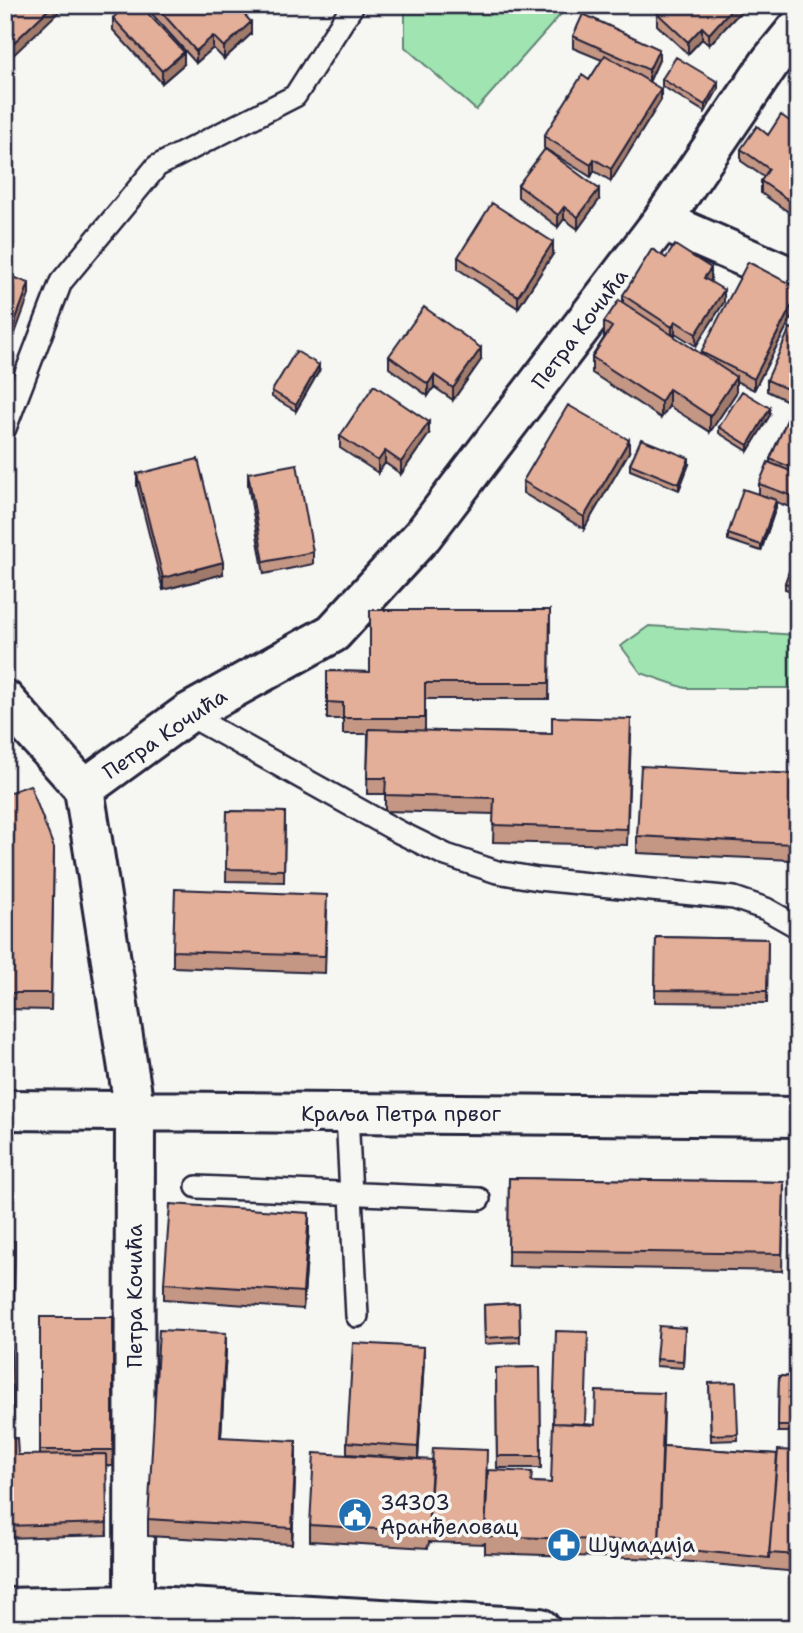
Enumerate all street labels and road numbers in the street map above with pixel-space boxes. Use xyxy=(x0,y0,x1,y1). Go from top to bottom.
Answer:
street label: Петра Кочића xyxy=(525,263,635,395)
street label: Петра Кочића xyxy=(97,682,233,786)
street label: Краља Петра првог xyxy=(301,1100,502,1128)
street label: Петра Кочића xyxy=(121,1224,149,1368)

